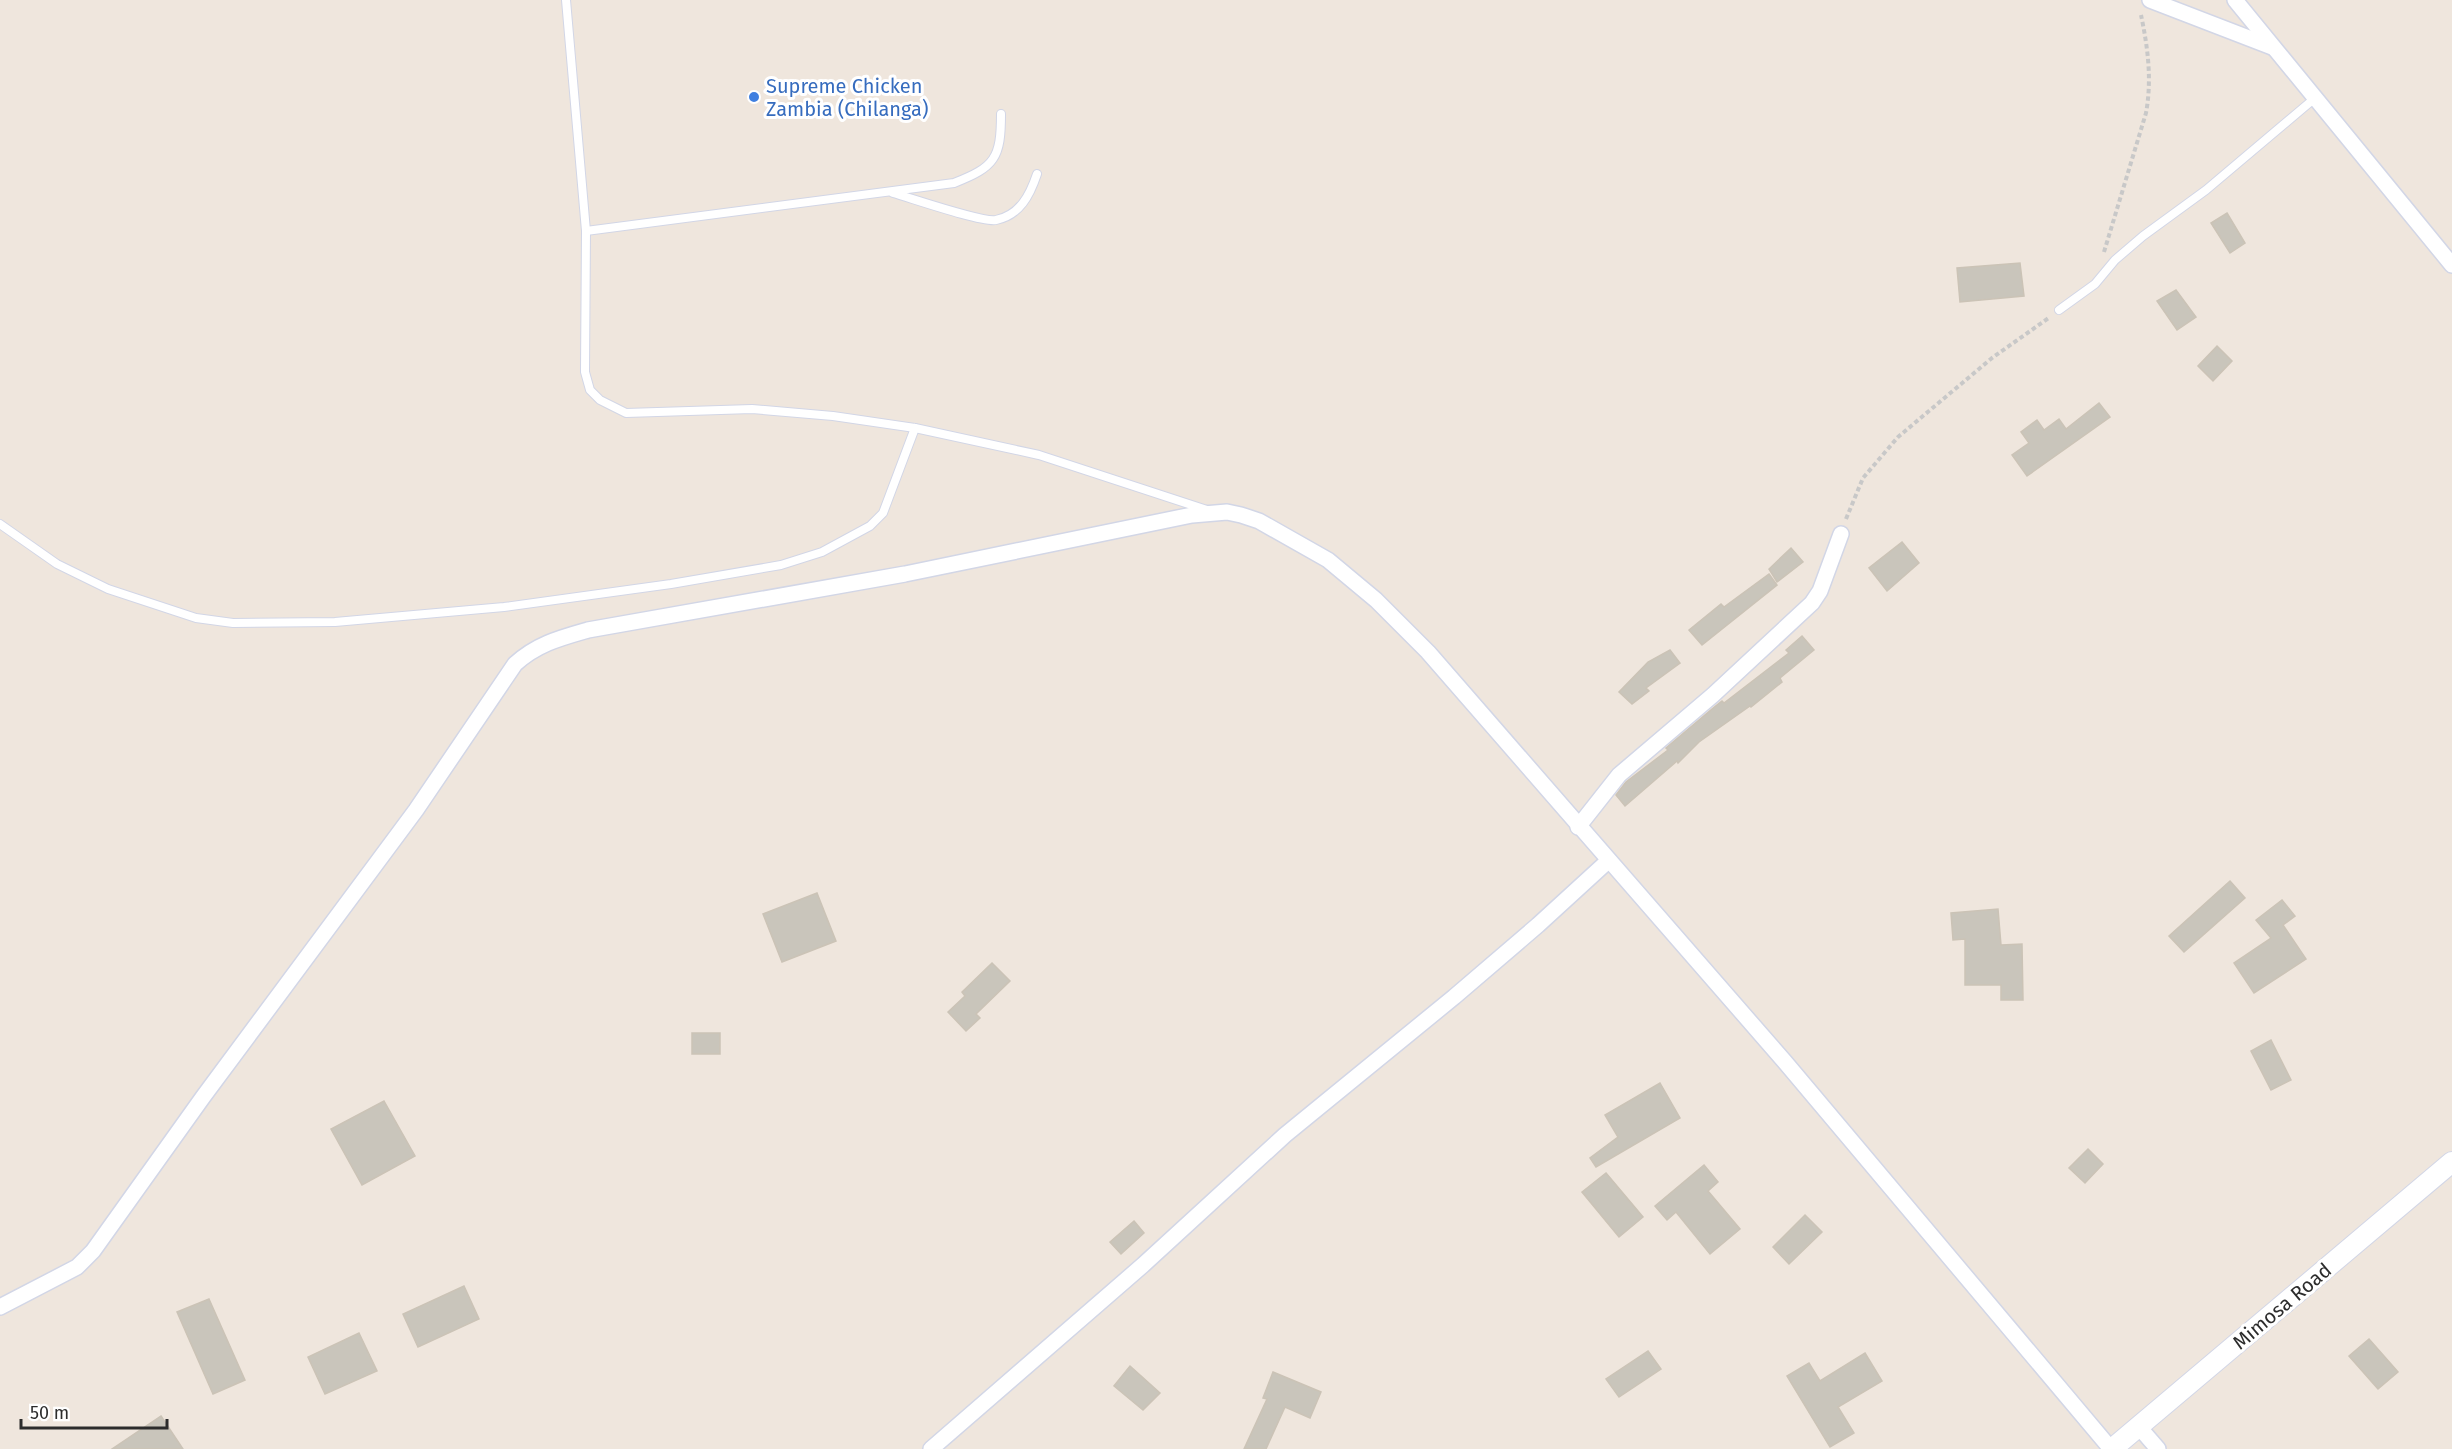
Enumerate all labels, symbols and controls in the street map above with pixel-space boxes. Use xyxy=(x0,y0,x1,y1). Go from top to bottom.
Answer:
place label: Supreme Chicken Zambia (Chilanga) xyxy=(766,74,928,121)
marker: Supreme Chicken Zambia (Chilanga) xyxy=(747,90,761,104)
street label: Mimosa Road xyxy=(2228,1258,2336,1354)
scale bar xyxy=(21,1392,166,1430)
text: 50 m xyxy=(30,1402,69,1424)

